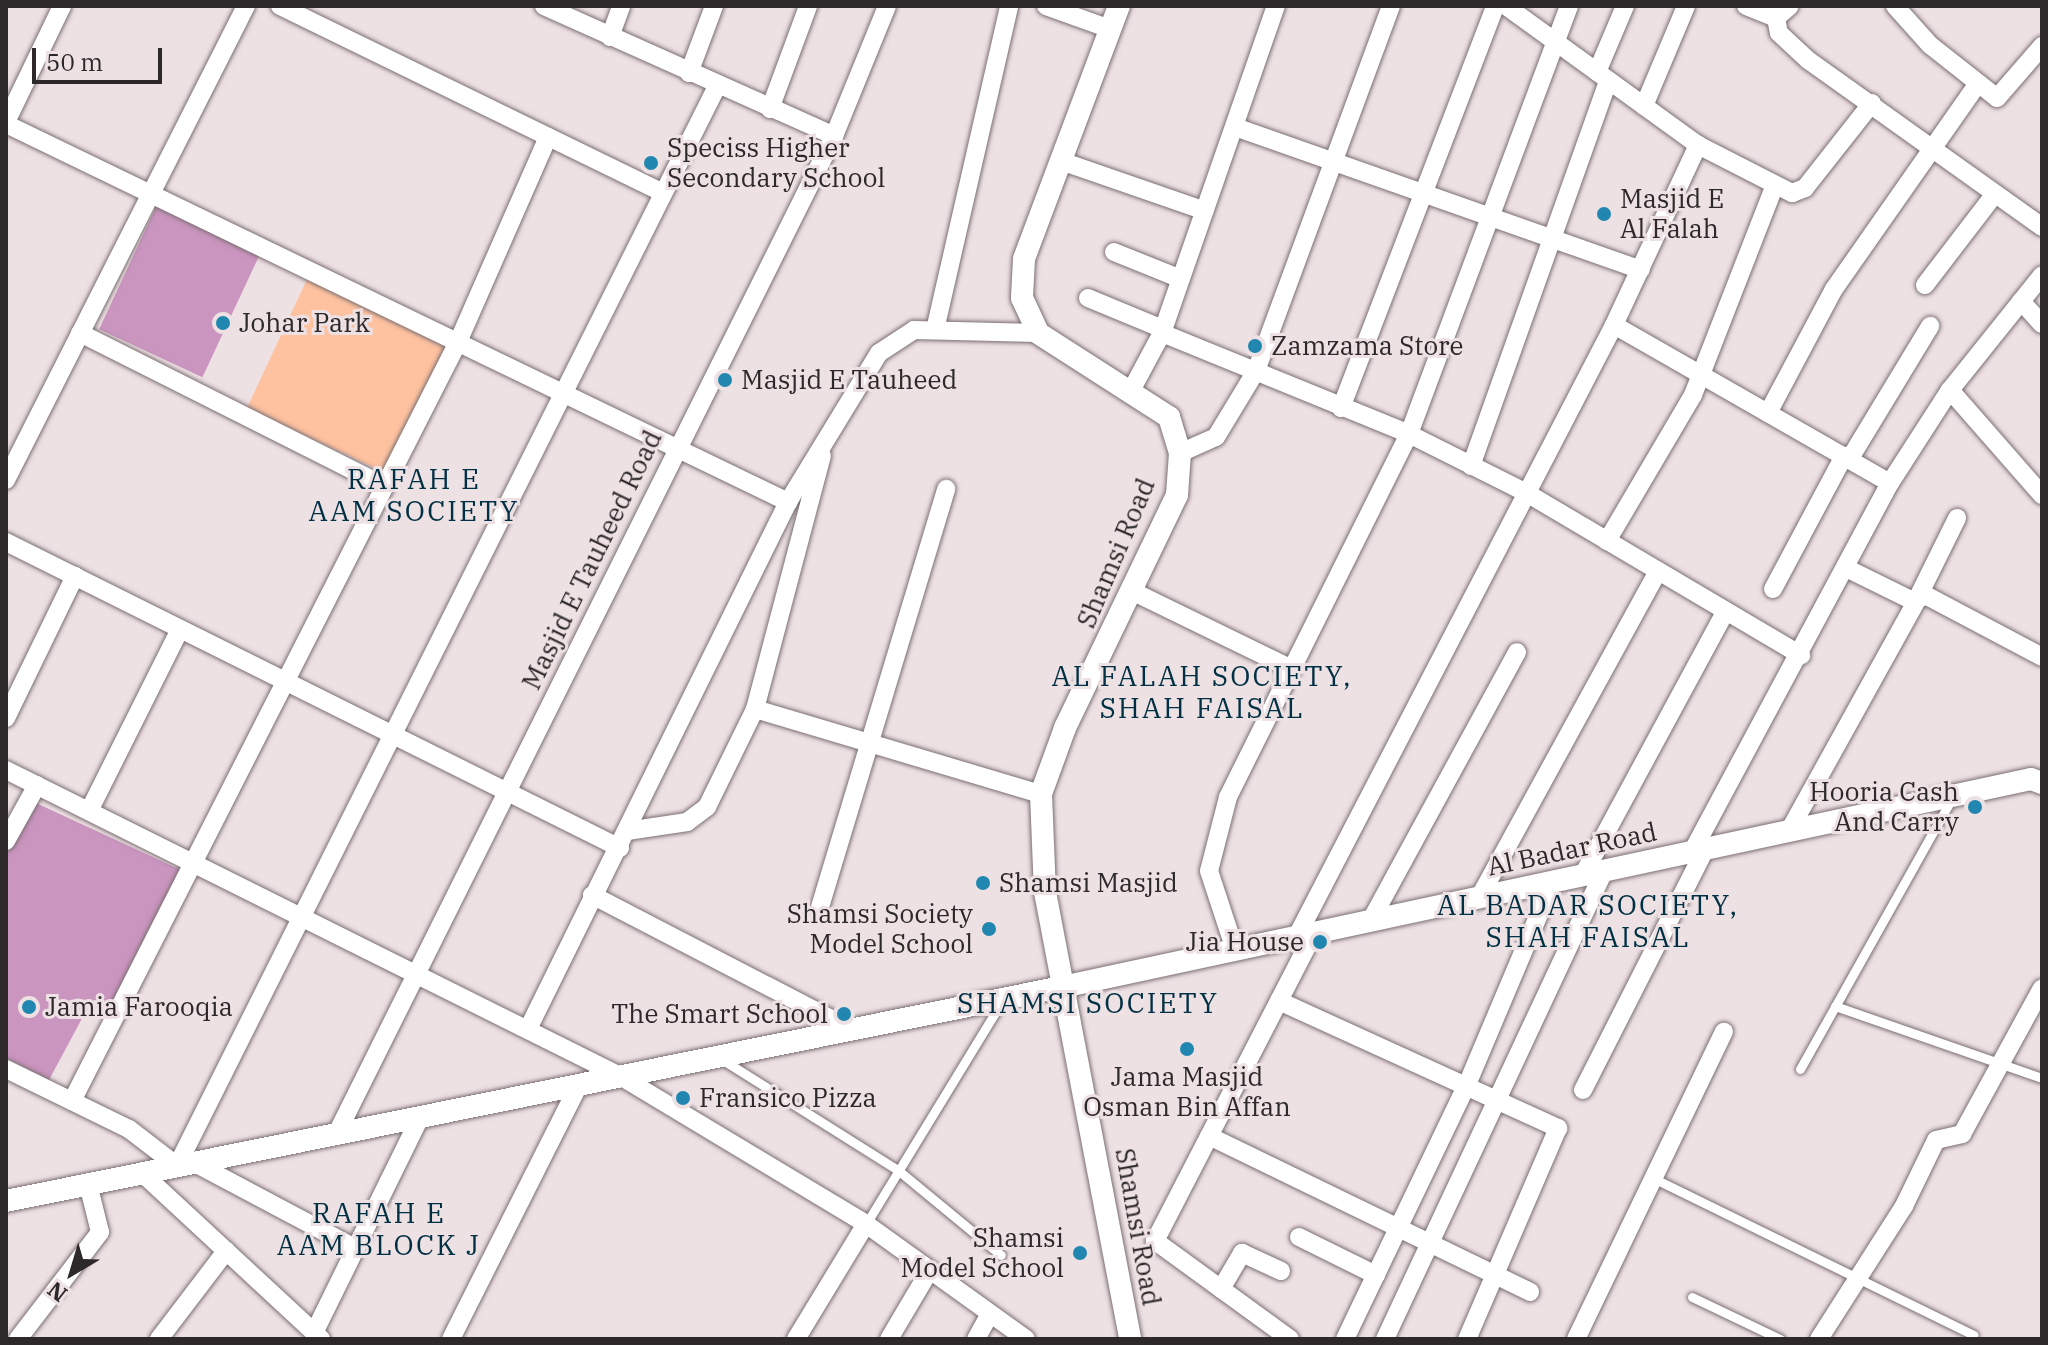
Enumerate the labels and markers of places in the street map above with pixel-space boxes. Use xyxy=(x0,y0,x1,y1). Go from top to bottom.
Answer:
place label: Speciss Higher Secondary School xyxy=(667,132,885,194)
marker: Speciss Higher Secondary School xyxy=(642,154,660,172)
place label: Masjid E Al Falah xyxy=(1620,183,1724,244)
marker: Masjid E Al Falah xyxy=(1595,205,1613,223)
place label: Johar Park xyxy=(239,307,370,339)
marker: Johar Park xyxy=(214,314,232,332)
place label: Zamzama Store xyxy=(1271,330,1464,362)
marker: Zamzama Store xyxy=(1246,337,1264,355)
place label: Masjid E Tauheed xyxy=(741,364,957,396)
marker: Masjid E Tauheed xyxy=(716,371,734,389)
place label: Hooria Cash And Carry xyxy=(1809,776,1959,838)
marker: Hooria Cash And Carry xyxy=(1966,798,1984,816)
place label: Shamsi Masjid xyxy=(999,867,1178,899)
marker: Shamsi Masjid xyxy=(974,874,992,892)
place label: Shamsi Society Model School xyxy=(787,898,973,960)
marker: Shamsi Society Model School xyxy=(980,920,998,938)
place label: Jia House xyxy=(1186,926,1304,958)
marker: Jia House xyxy=(1311,933,1329,951)
place label: Jamia Farooqia xyxy=(45,991,233,1023)
marker: Jamia Farooqia xyxy=(20,998,38,1016)
place label: The Smart School xyxy=(611,998,828,1030)
marker: The Smart School xyxy=(835,1005,853,1023)
marker: Jama Masjid Osman Bin Affan xyxy=(1178,1040,1196,1058)
place label: Jama Masjid Osman Bin Affan xyxy=(1083,1061,1291,1122)
place label: Fransico Pizza xyxy=(699,1082,877,1114)
marker: Fransico Pizza xyxy=(674,1089,692,1107)
place label: Shamsi Model School xyxy=(901,1222,1064,1284)
marker: Shamsi Model School xyxy=(1071,1244,1089,1262)

